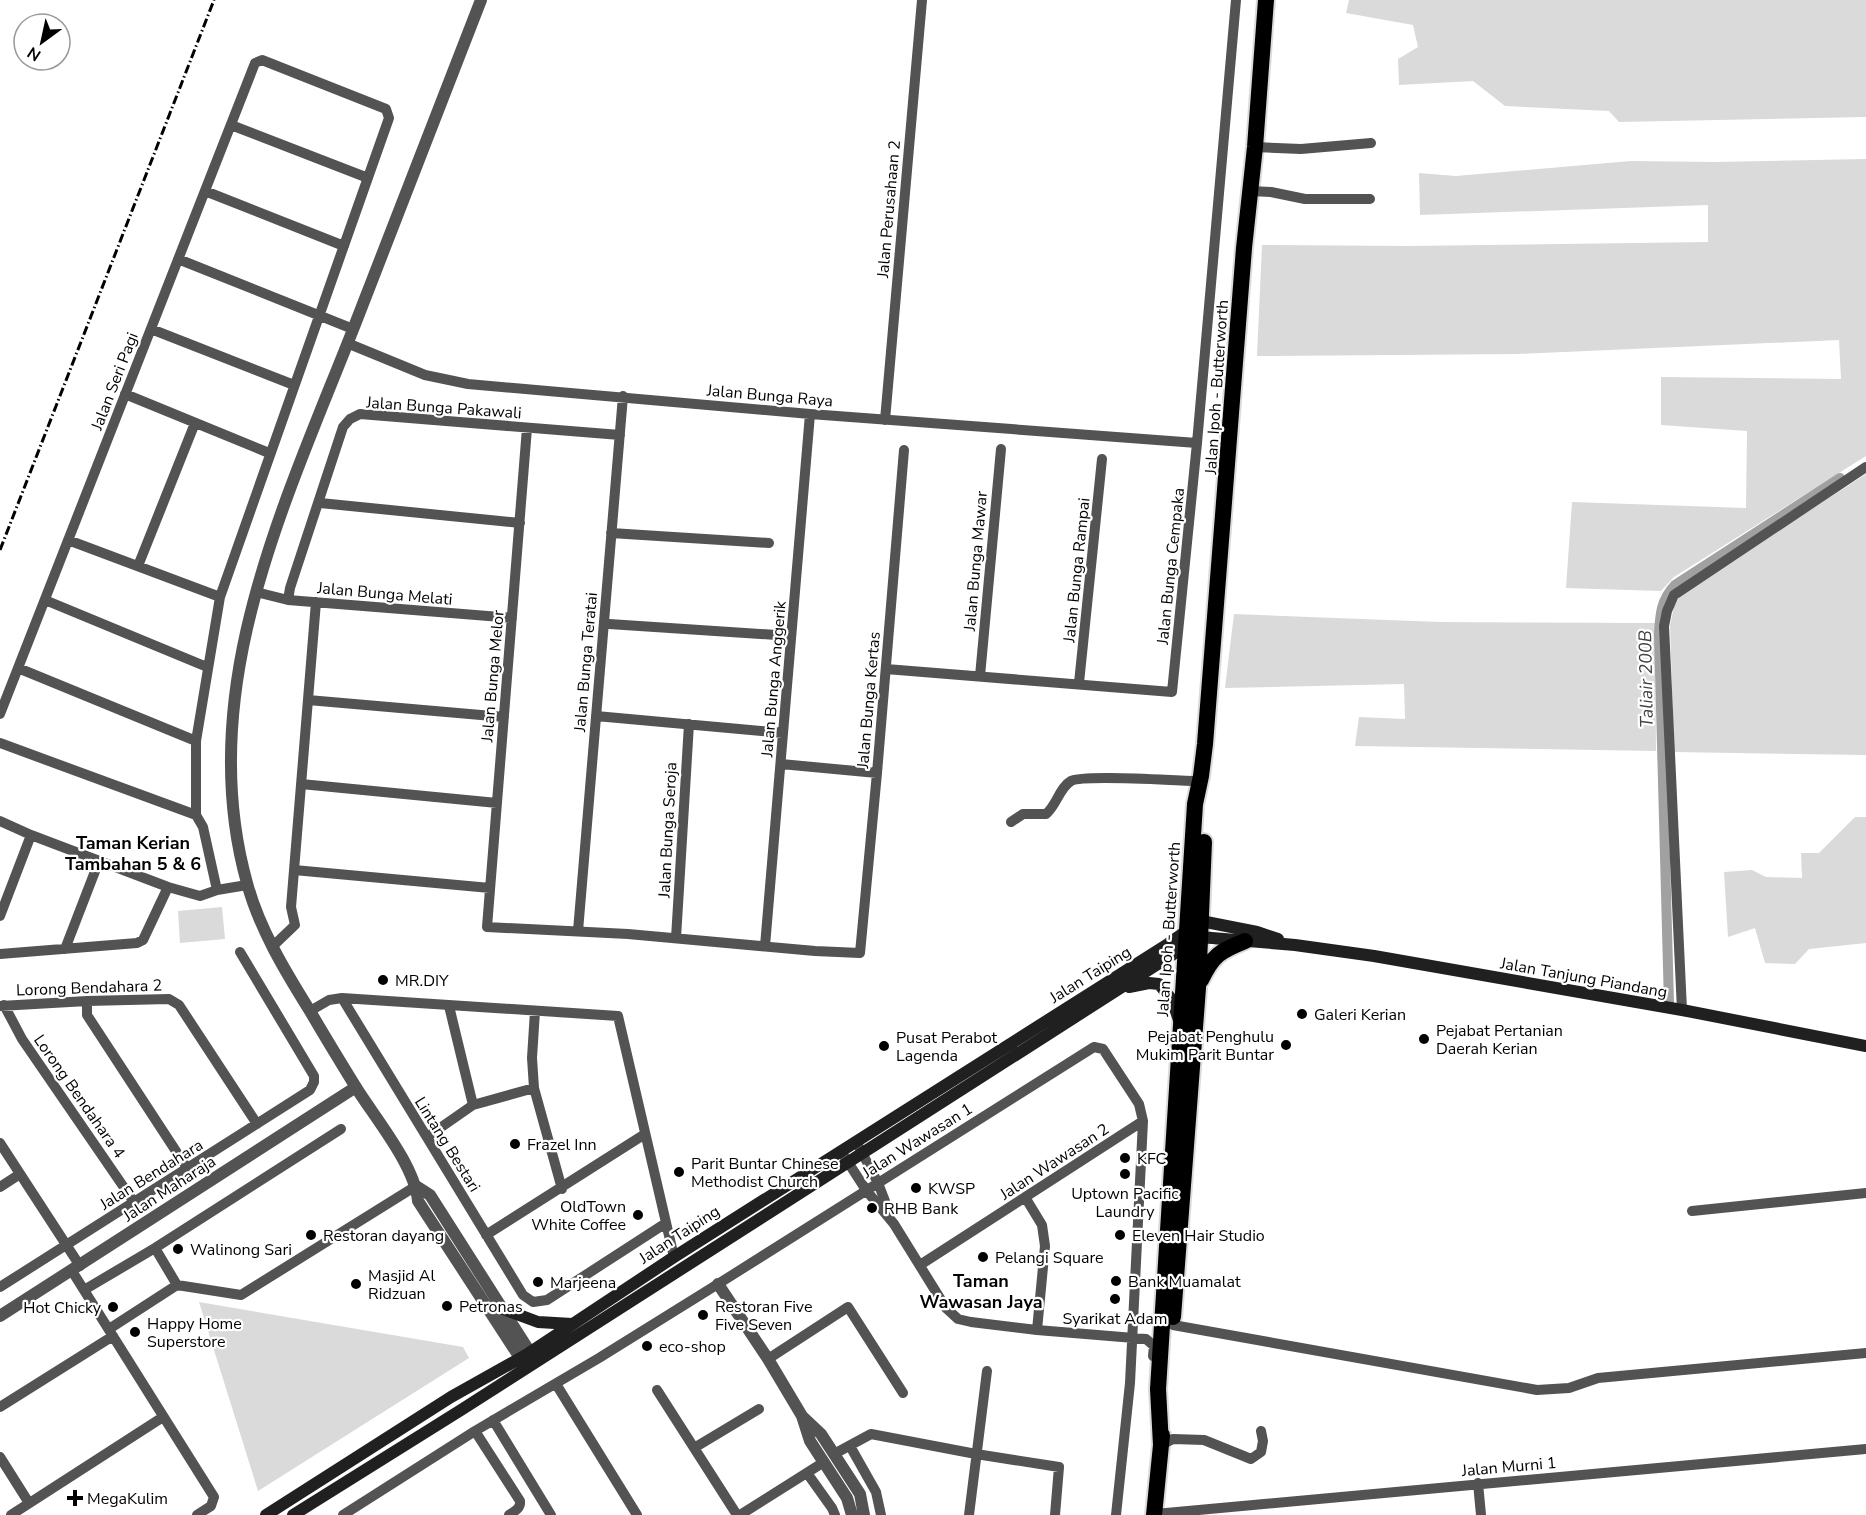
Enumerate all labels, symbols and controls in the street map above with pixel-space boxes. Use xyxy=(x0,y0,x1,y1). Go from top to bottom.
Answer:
north arrow xyxy=(12,12,72,72)
text: N xyxy=(23,41,45,66)
street label: Jalan Perusahaan 2 xyxy=(872,139,906,280)
street label: Jalan Ipoh - Butterworth xyxy=(1200,299,1234,476)
street label: Jalan Seri Pagi xyxy=(86,329,144,434)
street label: Jalan Bunga Raya xyxy=(705,379,834,412)
street label: Jalan Bunga Pakawali xyxy=(365,392,522,424)
street label: Jalan Bunga Cempaka xyxy=(1152,487,1190,647)
street label: Jalan Bunga Mawar xyxy=(959,490,993,633)
street label: Jalan Bunga Rampai xyxy=(1058,497,1096,645)
street label: Jalan Bunga Melati xyxy=(315,577,453,611)
street label: Jalan Bunga Teratai xyxy=(569,592,603,734)
street label: Jalan Bunga Anggerik xyxy=(756,599,792,759)
street label: Jalan Bunga Melor xyxy=(476,609,510,744)
water label: Taliair 200B xyxy=(1633,630,1659,728)
street label: Jalan Bunga Kertas xyxy=(852,631,886,770)
street label: Jalan Bunga Seroja xyxy=(653,762,683,900)
district label: Taman Kerian Tambahan 5 & 6 xyxy=(65,831,201,876)
street label: Jalan Ipoh - Butterworth xyxy=(1152,841,1186,1018)
street label: Jalan Taiping xyxy=(1045,941,1135,1009)
street label: Jalan Tanjung Piandang xyxy=(1498,952,1669,1003)
place label: MR.DIY xyxy=(395,970,449,992)
marker: MR.DIY xyxy=(376,973,390,987)
street label: Lorong Bendahara 2 xyxy=(16,974,162,1002)
place label: Galeri Kerian xyxy=(1314,1004,1406,1026)
marker: Galeri Kerian xyxy=(1295,1007,1309,1021)
place label: Pejabat Pertanian Daerah Kerian xyxy=(1436,1020,1563,1060)
place label: Pejabat Penghulu Mukim Parit Buntar xyxy=(1136,1026,1274,1066)
place label: Pusat Perabot Lagenda xyxy=(896,1027,997,1067)
street label: Lorong Bendahara 4 xyxy=(28,1030,130,1163)
marker: Pejabat Pertanian Daerah Kerian xyxy=(1417,1032,1431,1046)
marker: Pejabat Penghulu Mukim Parit Buntar xyxy=(1279,1038,1293,1052)
marker: Pusat Perabot Lagenda xyxy=(877,1039,891,1053)
street label: Lintang Bestari xyxy=(409,1093,485,1196)
street label: Jalan Wawasan 1 xyxy=(857,1098,977,1184)
street label: Jalan Wawasan 2 xyxy=(995,1118,1113,1206)
street label: Jalan Bendahara xyxy=(95,1134,207,1216)
place label: Frazel Inn xyxy=(527,1134,597,1156)
marker: Frazel Inn xyxy=(508,1137,522,1151)
place label: KFC xyxy=(1137,1148,1167,1170)
street label: Jalan Maharaja xyxy=(118,1151,220,1228)
marker: KFC xyxy=(1118,1151,1132,1165)
place label: Parit Buntar Chinese Methodist Church xyxy=(691,1153,839,1193)
marker: Parit Buntar Chinese Methodist Church xyxy=(672,1165,686,1179)
marker: Uptown Pacific Laundry xyxy=(1118,1167,1132,1181)
place label: KWSP xyxy=(928,1178,975,1200)
marker: KWSP xyxy=(909,1181,923,1195)
place label: Uptown Pacific Laundry xyxy=(1071,1183,1179,1223)
place label: OldTown White Coffee xyxy=(531,1196,626,1236)
place label: RHB Bank xyxy=(884,1198,959,1220)
street label: Jalan Taiping xyxy=(634,1201,724,1270)
marker: RHB Bank xyxy=(865,1201,879,1215)
marker: OldTown White Coffee xyxy=(631,1208,645,1222)
place label: Restoran dayang xyxy=(323,1225,444,1247)
place label: Eleven Hair Studio xyxy=(1132,1225,1265,1247)
marker: Restoran dayang xyxy=(304,1228,318,1242)
marker: Eleven Hair Studio xyxy=(1113,1228,1127,1242)
place label: Walinong Sari xyxy=(190,1239,292,1261)
marker: Walinong Sari xyxy=(171,1242,185,1256)
place label: Pelangi Square xyxy=(995,1247,1104,1269)
marker: Pelangi Square xyxy=(976,1250,990,1264)
place label: Masjid Al Ridzuan xyxy=(368,1265,435,1305)
district label: Taman Wawasan Jaya xyxy=(919,1269,1043,1314)
place label: Bank Muamalat xyxy=(1128,1271,1241,1293)
place label: Marjeena xyxy=(550,1272,616,1294)
marker: Bank Muamalat xyxy=(1109,1274,1123,1288)
marker: Marjeena xyxy=(531,1275,545,1289)
marker: Masjid Al Ridzuan xyxy=(349,1277,363,1291)
marker: Syarikat Adam xyxy=(1108,1292,1122,1306)
place label: Petronas xyxy=(459,1296,523,1318)
place label: Restoran Five Five Seven xyxy=(715,1296,813,1336)
place label: Hot Chicky xyxy=(23,1297,102,1319)
marker: Petronas xyxy=(440,1299,454,1313)
marker: Hot Chicky xyxy=(106,1300,120,1314)
marker: Restoran Five Five Seven xyxy=(696,1308,710,1322)
place label: Syarikat Adam xyxy=(1063,1308,1167,1330)
place label: Happy Home Superstore xyxy=(147,1313,242,1353)
marker: Happy Home Superstore xyxy=(128,1325,142,1339)
place label: eco-shop xyxy=(659,1336,726,1358)
marker: eco-shop xyxy=(640,1339,654,1353)
street label: Jalan Murni 1 xyxy=(1460,1452,1557,1482)
place label: MegaKulim xyxy=(87,1488,168,1510)
marker: MegaKulim xyxy=(68,1491,82,1505)

